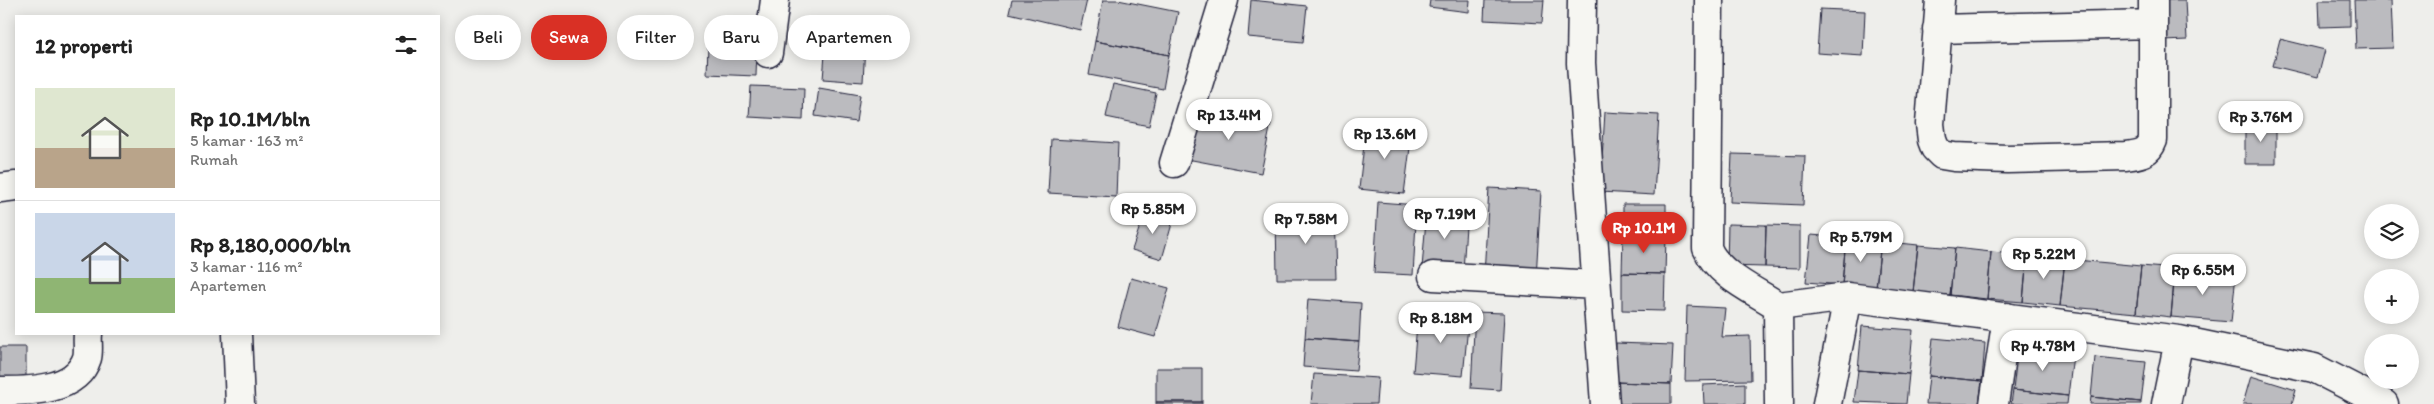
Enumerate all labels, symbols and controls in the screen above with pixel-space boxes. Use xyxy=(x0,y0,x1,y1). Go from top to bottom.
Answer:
chip: Beli xyxy=(455,15,521,60)
chip: Sewa xyxy=(531,15,607,60)
chip: Filter xyxy=(617,15,694,60)
chip: Baru xyxy=(704,15,778,60)
chip: Apartemen xyxy=(788,15,910,60)
icon: filters xyxy=(392,31,420,59)
text: 12 properti xyxy=(35,33,133,58)
pin: Rp 13.4M xyxy=(1177,98,1281,141)
pin: Rp 3.76M xyxy=(2209,100,2313,143)
text: Rp 13.4M xyxy=(1197,105,1261,124)
text: Rp 10.1M/bln xyxy=(190,106,310,131)
text: Rp 3.76M xyxy=(2229,107,2293,126)
icon: home xyxy=(75,108,135,168)
pin: Rp 13.6M xyxy=(1333,118,1437,160)
text: Rp 13.6M xyxy=(1354,124,1416,143)
text: 5 kamar · 163 m² xyxy=(190,131,303,150)
text: Rumah xyxy=(190,150,238,169)
pin: Rp 5.85M xyxy=(1101,192,1205,235)
pin: Rp 7.19M xyxy=(1393,198,1497,240)
text: Rp 5.85M xyxy=(1121,199,1185,218)
pin: Rp 7.58M xyxy=(1254,202,1358,245)
text: Rp 7.19M xyxy=(1414,204,1476,223)
map controls xyxy=(2364,204,2419,389)
button: layers xyxy=(2364,204,2419,259)
text: Rp 7.58M xyxy=(1274,209,1338,228)
pin: Rp 10.1M xyxy=(1592,212,1696,254)
text: Rp 10.1M xyxy=(1613,218,1675,237)
pin: Rp 5.79M xyxy=(1809,220,1913,263)
text: Rp 5.79M xyxy=(1830,227,1892,246)
text: Rp 8,180,000/bln xyxy=(190,232,351,257)
icon: home xyxy=(75,233,135,293)
pin: Rp 5.22M xyxy=(1992,238,2096,280)
text: Rp 5.22M xyxy=(2012,244,2076,263)
pin: Rp 6.55M xyxy=(2151,254,2255,296)
text: 3 kamar · 116 m² xyxy=(190,257,302,276)
text: Rp 6.55M xyxy=(2171,260,2235,279)
button: + xyxy=(2364,269,2419,324)
text: Apartemen xyxy=(190,276,266,295)
pin: Rp 8.18M xyxy=(1389,302,1493,344)
text: Rp 8.18M xyxy=(1409,308,1473,327)
pin: Rp 4.78M xyxy=(1991,330,2095,372)
button: − xyxy=(2364,334,2419,389)
text: Rp 4.78M xyxy=(2011,336,2075,355)

